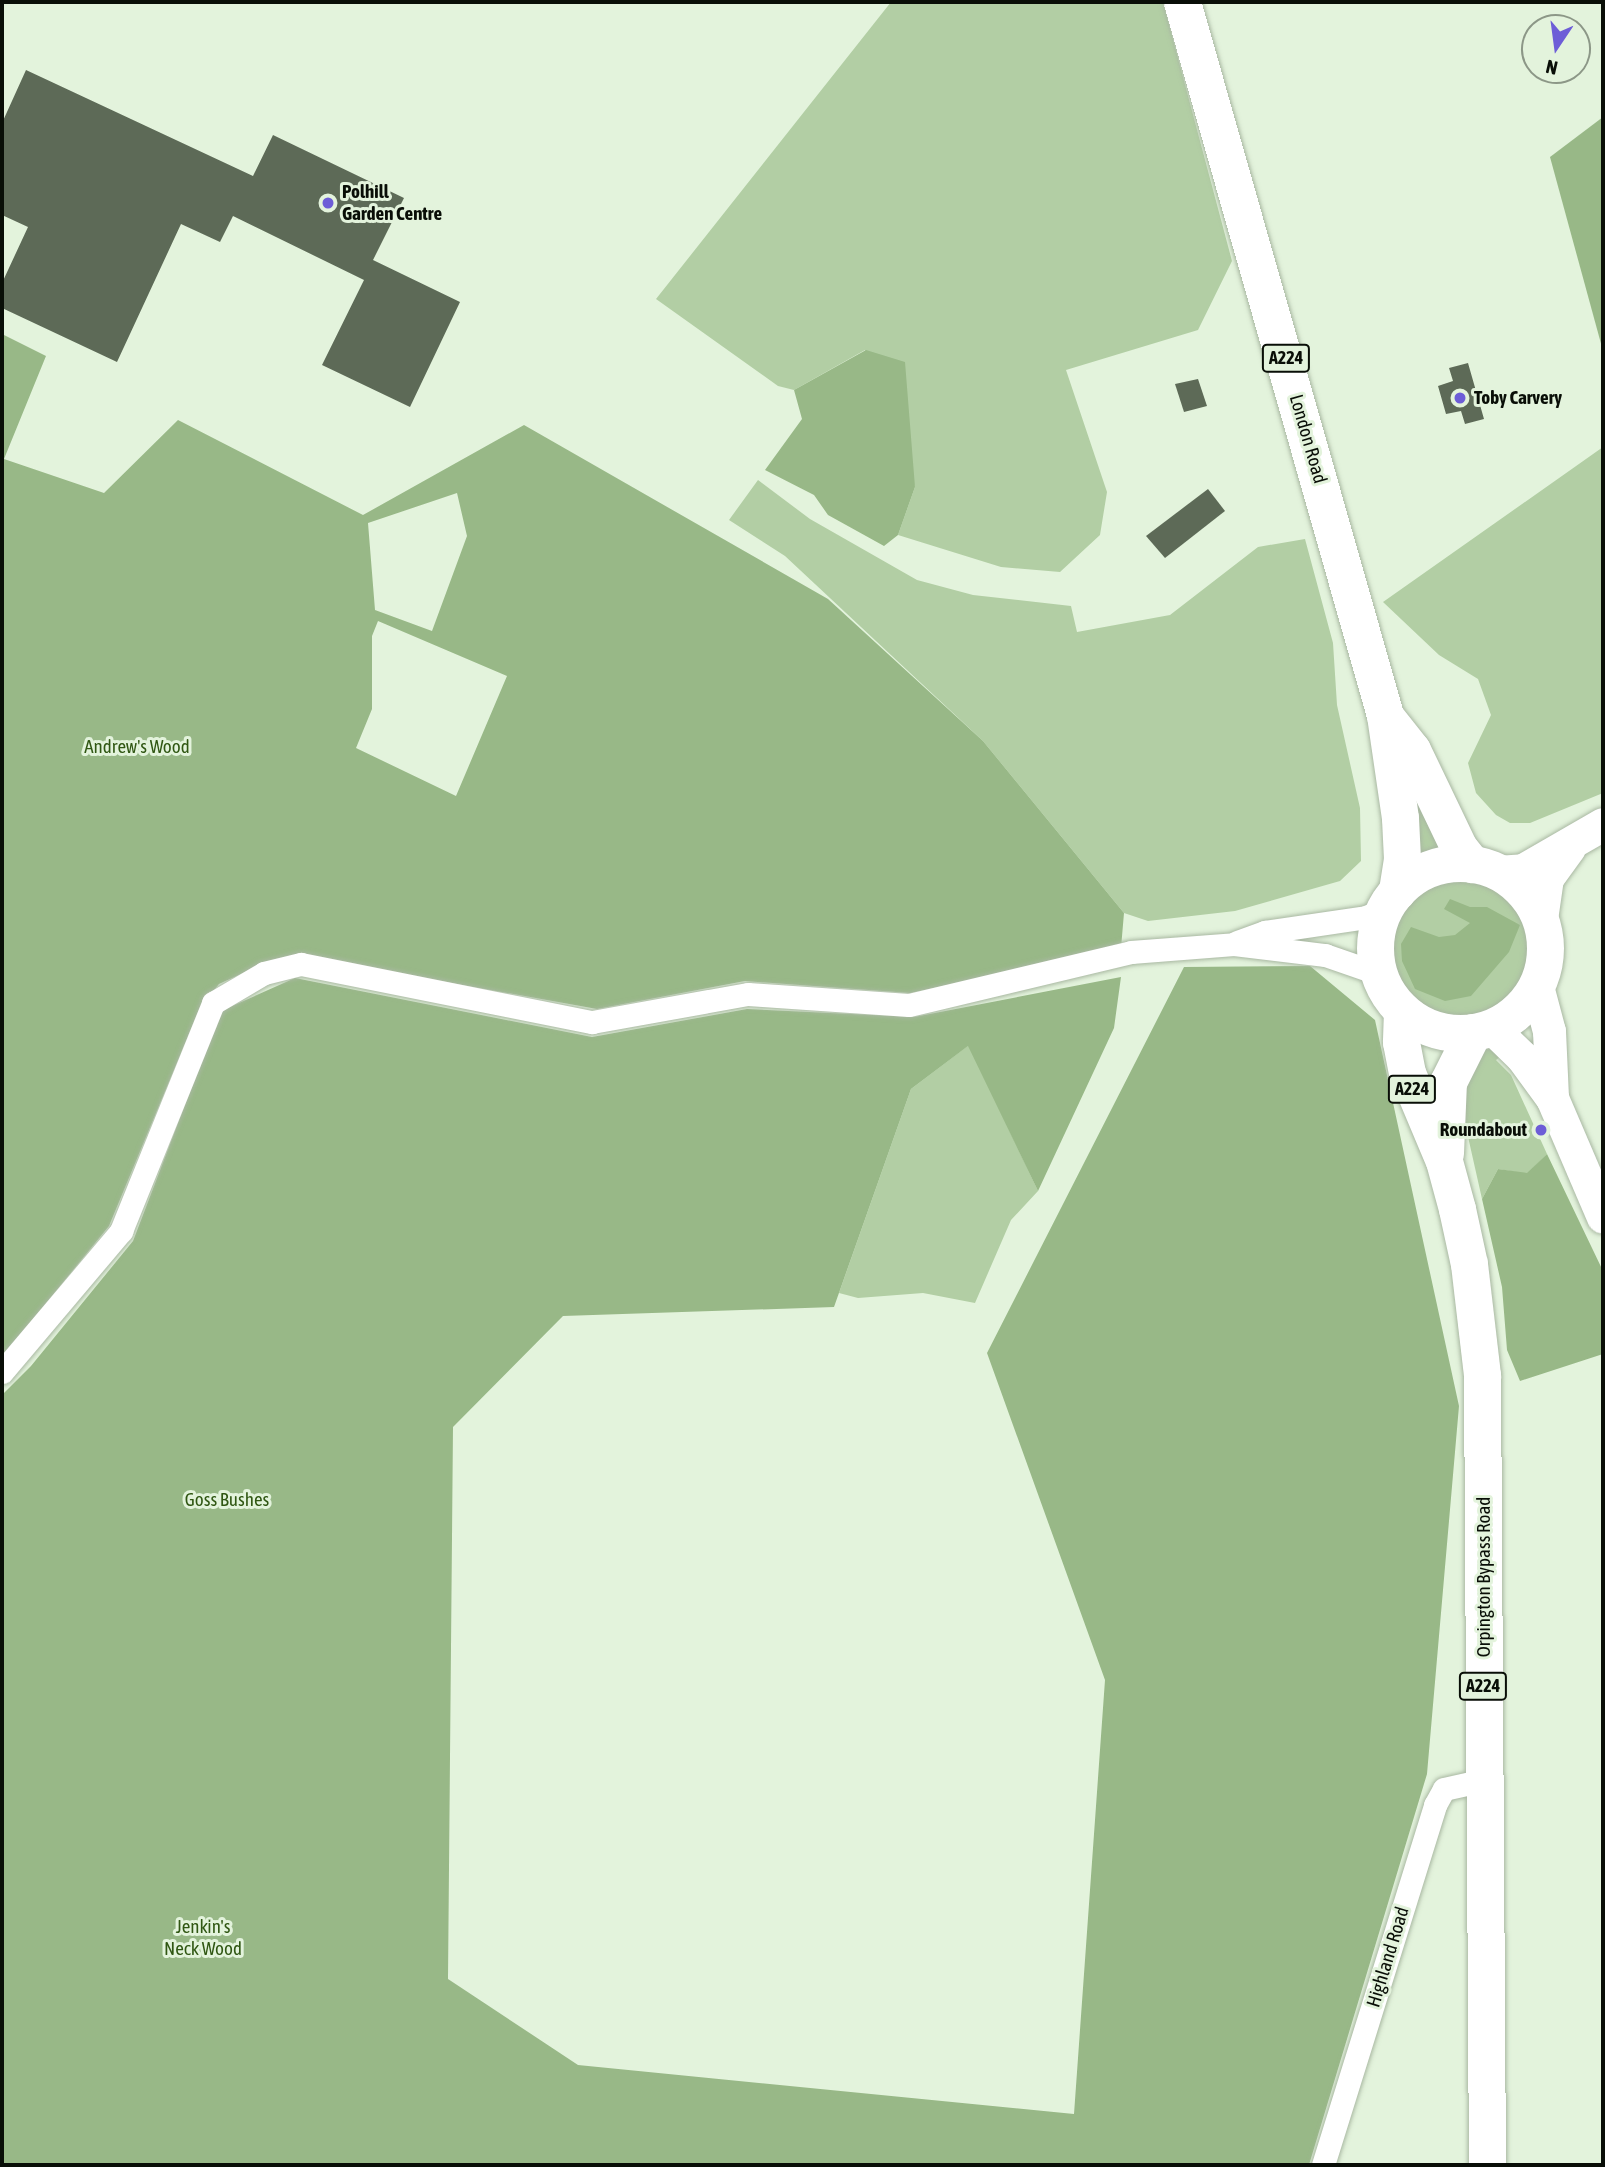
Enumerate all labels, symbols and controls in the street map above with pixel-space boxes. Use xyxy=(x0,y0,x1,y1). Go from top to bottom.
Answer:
north arrow xyxy=(1521,14,1591,84)
text: N xyxy=(1544,56,1560,79)
place label: Polhill Garden Centre xyxy=(342,181,442,225)
marker: Polhill Garden Centre xyxy=(320,195,336,211)
road number: A224 xyxy=(1262,344,1310,372)
place label: Toby Carvery xyxy=(1474,387,1562,409)
marker: Toby Carvery xyxy=(1452,390,1468,406)
street label: London Road xyxy=(1284,392,1332,486)
park label: Andrew's Wood xyxy=(84,736,190,758)
road number: A224 xyxy=(1388,1074,1436,1104)
place label: Roundabout xyxy=(1440,1119,1527,1141)
marker: Roundabout xyxy=(1533,1122,1549,1138)
park label: Goss Bushes xyxy=(185,1489,269,1511)
street label: Orpington Bypass Road xyxy=(1473,1497,1495,1657)
road number: A224 xyxy=(1458,1672,1508,1700)
street label: Highland Road xyxy=(1362,1904,1414,2010)
park label: Jenkin's Neck Wood xyxy=(164,1916,242,1960)

